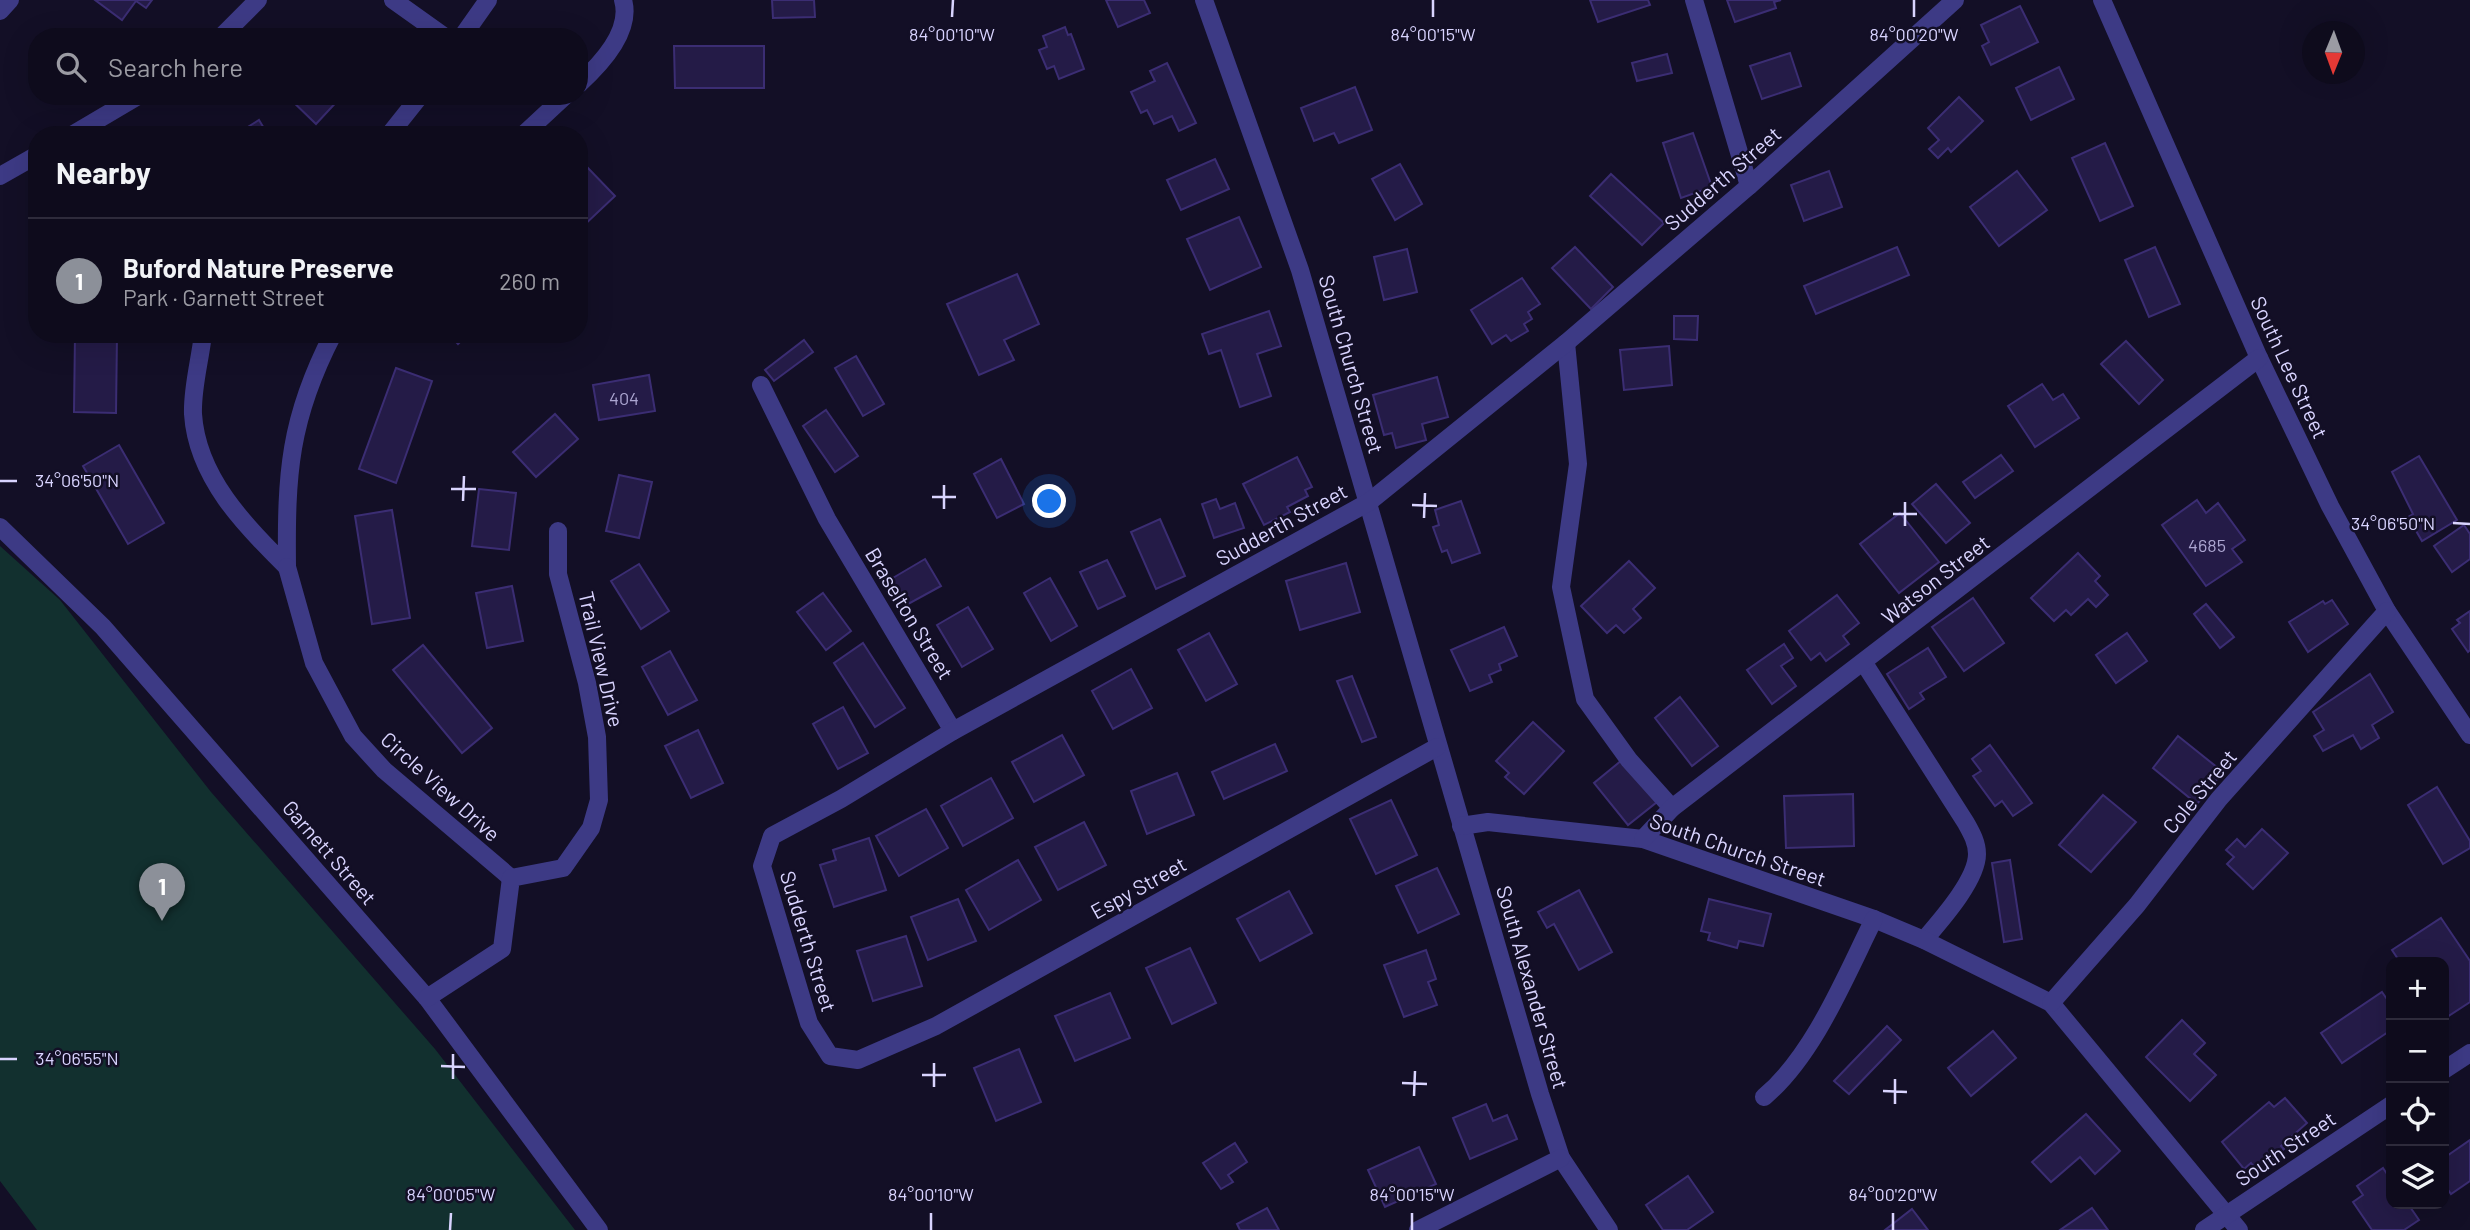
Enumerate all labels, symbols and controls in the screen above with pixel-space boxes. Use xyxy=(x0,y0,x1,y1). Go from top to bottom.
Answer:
north arrow xyxy=(2302,21,2365,84)
text: 84°00'10"W xyxy=(909,23,995,45)
text: 84°00'15"W xyxy=(1391,23,1476,45)
text: 84°00'20"W xyxy=(1869,23,1959,45)
search box xyxy=(28,28,588,105)
icon: search xyxy=(52,48,90,86)
text: Search here xyxy=(108,51,243,82)
street label: Sudderth Street xyxy=(1659,121,1785,235)
text: Nearby xyxy=(56,154,151,190)
text: Buford Nature Preserve xyxy=(123,252,394,283)
text: 1 xyxy=(75,267,83,295)
text: 260 m xyxy=(499,267,560,295)
street label: South Church Street xyxy=(1315,272,1389,456)
text: Park · Garnett Street xyxy=(123,283,325,311)
street label: South Lee Street xyxy=(2246,292,2334,442)
house number: 404 xyxy=(609,387,639,409)
text: 34°06'50"N xyxy=(35,469,119,491)
street label: Sudderth Street xyxy=(1211,478,1351,570)
your location xyxy=(1032,484,1066,518)
text: 34°06'50"N xyxy=(2351,512,2435,534)
street label: Watson Street xyxy=(1876,529,1994,629)
house number: 4685 xyxy=(2188,534,2226,556)
street label: Braselton Street xyxy=(861,543,959,683)
street label: Trail View Drive xyxy=(574,589,630,729)
street label: Circle View Drive xyxy=(376,726,506,846)
street label: Cole Street xyxy=(2157,744,2241,838)
street label: Garnett Street xyxy=(278,795,382,909)
street label: South Church Street xyxy=(1647,807,1829,891)
street label: Espy Street xyxy=(1086,851,1190,923)
pin: 1 xyxy=(139,863,185,921)
street label: Sudderth Street xyxy=(776,867,842,1015)
street label: South Alexander Street xyxy=(1492,882,1574,1092)
map controls xyxy=(2386,957,2449,1209)
button: + xyxy=(2386,957,2449,1020)
button: − xyxy=(2386,1020,2449,1083)
text: 34°06'55"N xyxy=(35,1047,119,1069)
button: locate xyxy=(2386,1083,2449,1146)
street label: South Street xyxy=(2230,1105,2340,1191)
button: layers xyxy=(2386,1146,2449,1209)
text: 84°00'05"W xyxy=(407,1183,496,1205)
text: 84°00'10"W xyxy=(888,1183,974,1205)
text: 84°00'15"W xyxy=(1370,1183,1455,1205)
text: 84°00'20"W xyxy=(1848,1183,1938,1205)

